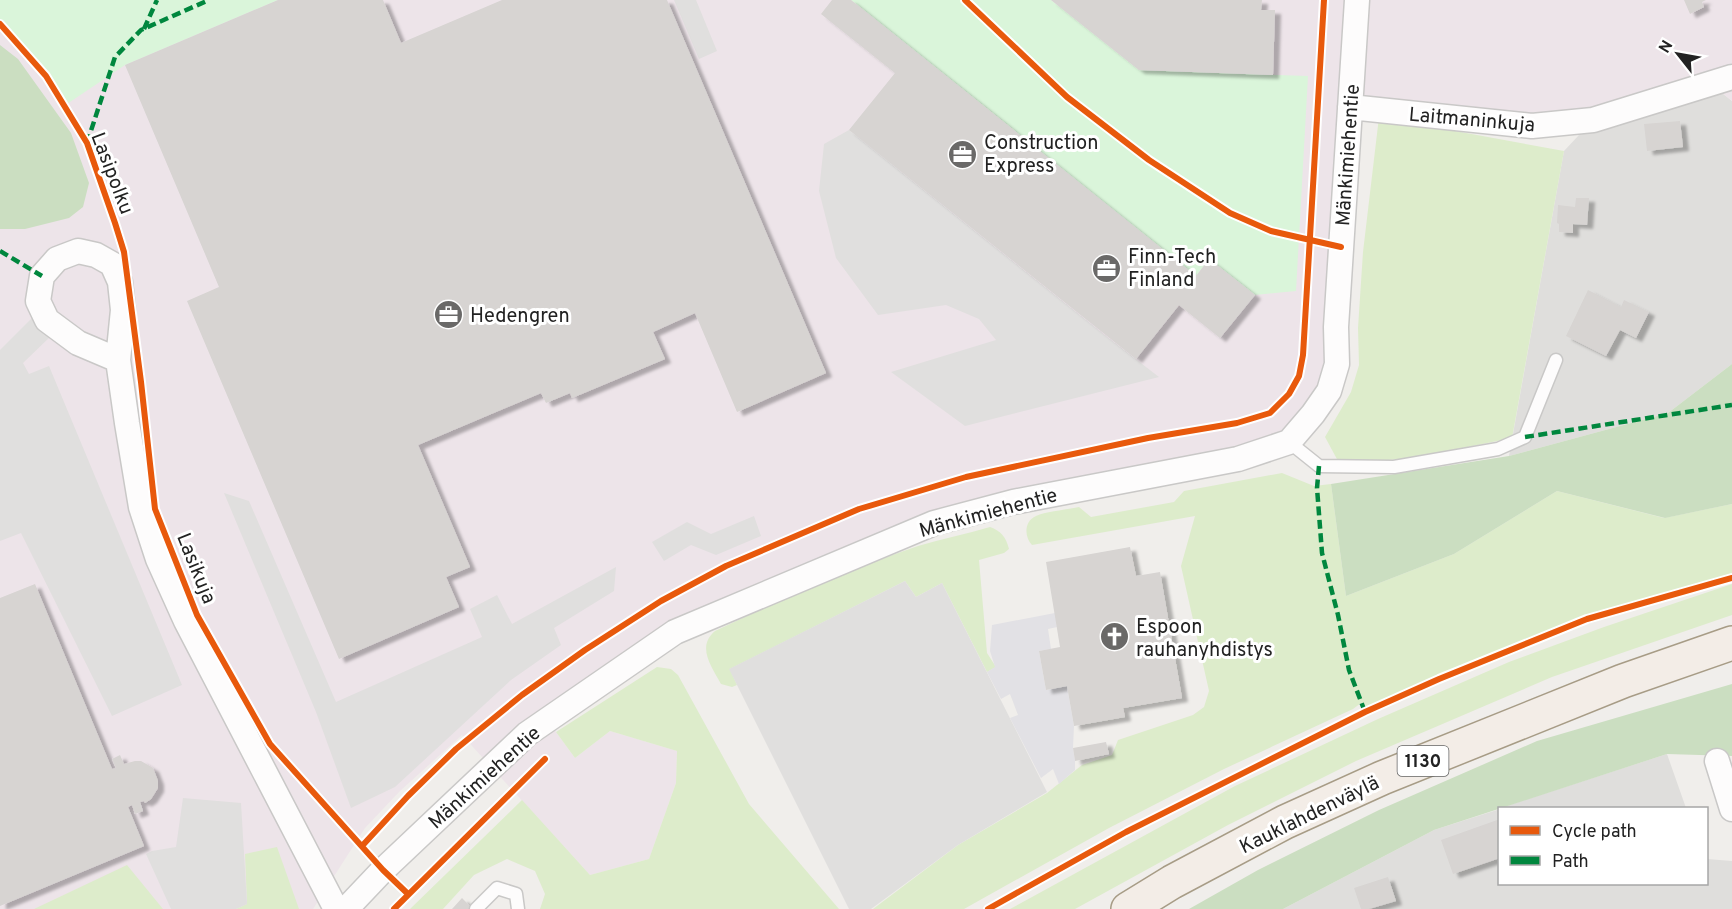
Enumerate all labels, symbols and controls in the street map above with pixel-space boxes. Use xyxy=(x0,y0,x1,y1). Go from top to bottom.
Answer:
north arrow xyxy=(1648,24,1708,84)
text: N xyxy=(1655,37,1678,57)
street label: Mänkimiehentie xyxy=(1331,83,1367,227)
street label: Laitmaninkuja xyxy=(1408,103,1536,139)
street label: Lasipolku xyxy=(84,129,139,218)
place label: Construction Express xyxy=(984,131,1098,180)
office icon: Construction Express xyxy=(947,138,979,170)
place label: Finn-Tech Finland xyxy=(1128,245,1216,294)
office icon: Finn-Tech Finland xyxy=(1091,252,1123,284)
office icon: Hedengren xyxy=(433,299,465,331)
place label: Hedengren xyxy=(470,304,570,330)
street label: Mänkimiehentie xyxy=(916,483,1061,545)
street label: Lasikuja xyxy=(169,530,221,608)
place label: Espoon rauhanyhdistys xyxy=(1136,615,1273,664)
church icon: Espoon rauhanyhdistys xyxy=(1099,621,1131,653)
street label: Mänkimiehentie xyxy=(424,721,547,836)
road number: 1130 xyxy=(1398,746,1448,776)
street label: Kauklahdenväylä xyxy=(1236,771,1384,861)
legend xyxy=(1498,807,1708,885)
text: Cycle path xyxy=(1552,821,1637,844)
text: Path xyxy=(1552,851,1589,874)

